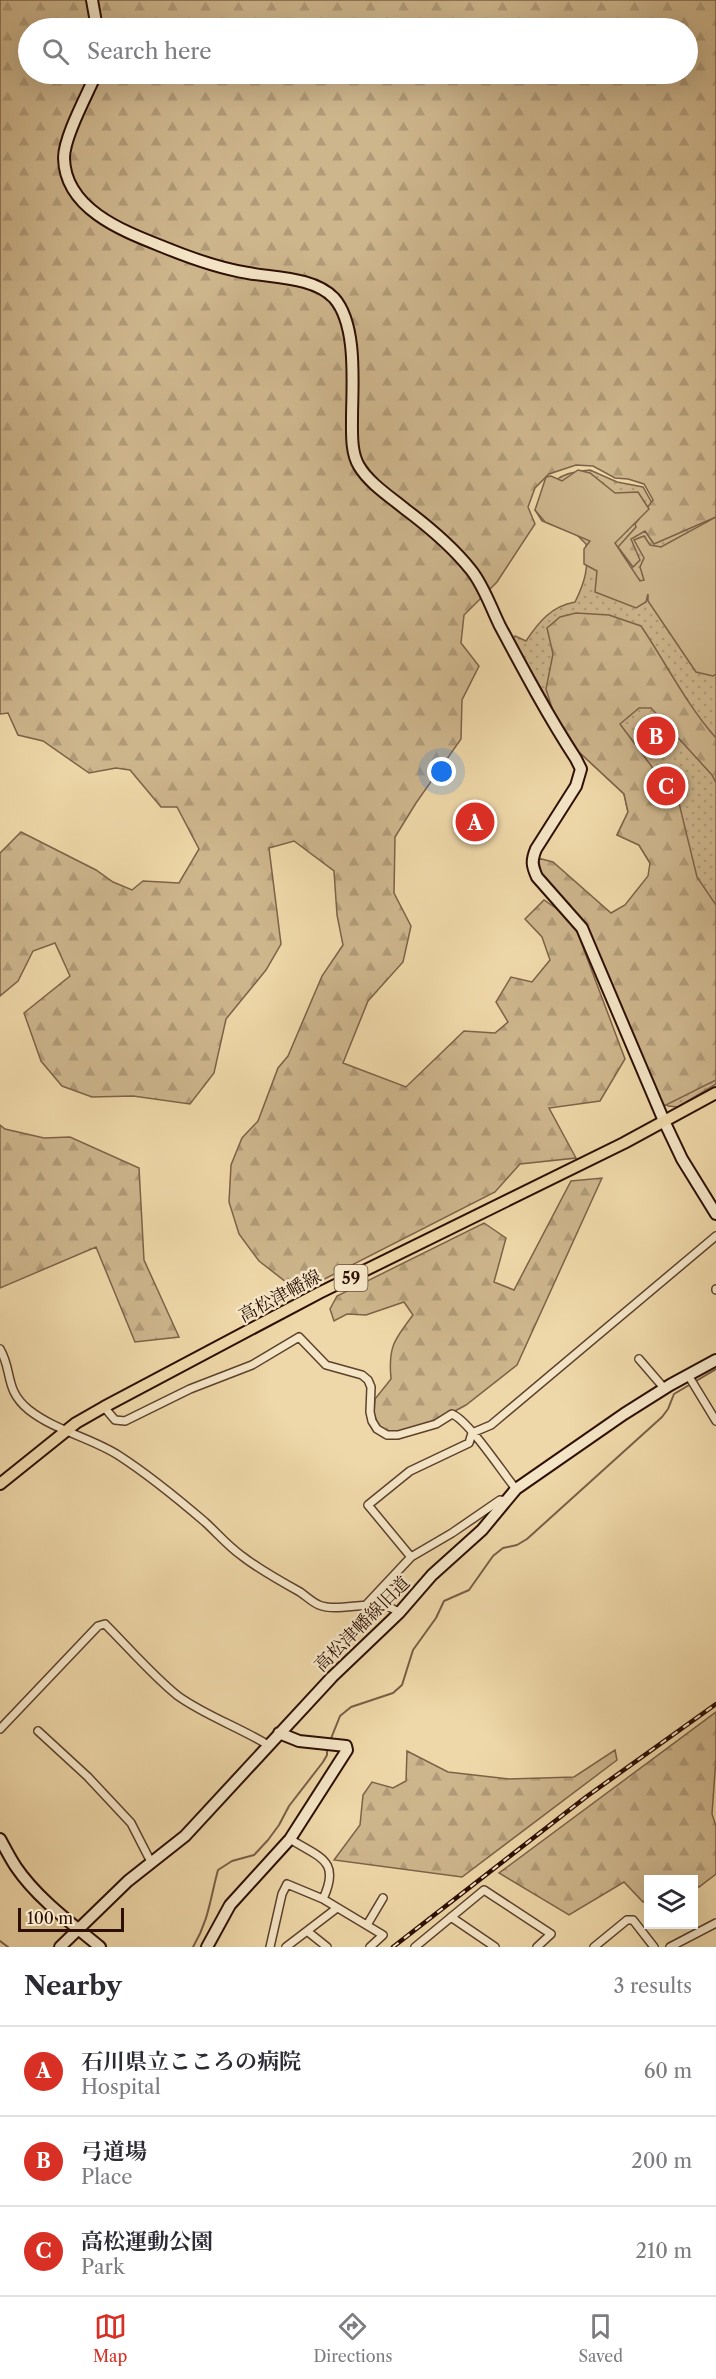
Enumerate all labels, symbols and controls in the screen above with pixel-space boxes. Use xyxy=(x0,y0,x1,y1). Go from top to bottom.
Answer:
search box xyxy=(18,18,698,84)
icon: search xyxy=(39,35,72,68)
text: Search here xyxy=(87,38,212,65)
pin: B xyxy=(636,714,676,758)
your location xyxy=(427,757,456,786)
pin: C xyxy=(646,764,686,808)
pin: A xyxy=(456,800,494,844)
street label: 高松津幡線 xyxy=(235,1265,325,1327)
road number: 59 xyxy=(334,1265,368,1291)
street label: 高松津幡線旧道 xyxy=(310,1572,414,1676)
map controls xyxy=(644,1875,698,1929)
button: layers xyxy=(644,1875,698,1929)
scale bar xyxy=(18,1905,124,1932)
text: 100 m xyxy=(27,1908,73,1928)
text: Nearby xyxy=(24,1970,122,2002)
text: 3 results xyxy=(614,1974,692,1998)
text: 石川県立こころの病院 xyxy=(81,2048,301,2075)
text: A xyxy=(36,2059,51,2083)
text: 60 m xyxy=(644,2059,692,2083)
text: Hospital xyxy=(81,2075,161,2099)
text: 弓道場 xyxy=(81,2138,147,2165)
text: B xyxy=(36,2149,51,2173)
text: 200 m xyxy=(631,2149,692,2173)
text: Place xyxy=(81,2165,132,2189)
text: 高松運動公園 xyxy=(81,2228,213,2255)
text: C xyxy=(35,2239,52,2263)
text: 210 m xyxy=(635,2239,692,2263)
text: Park xyxy=(81,2255,124,2279)
tab: Map xyxy=(93,2310,127,2366)
tab: Directions xyxy=(313,2310,392,2366)
tab: Saved xyxy=(579,2310,623,2366)

